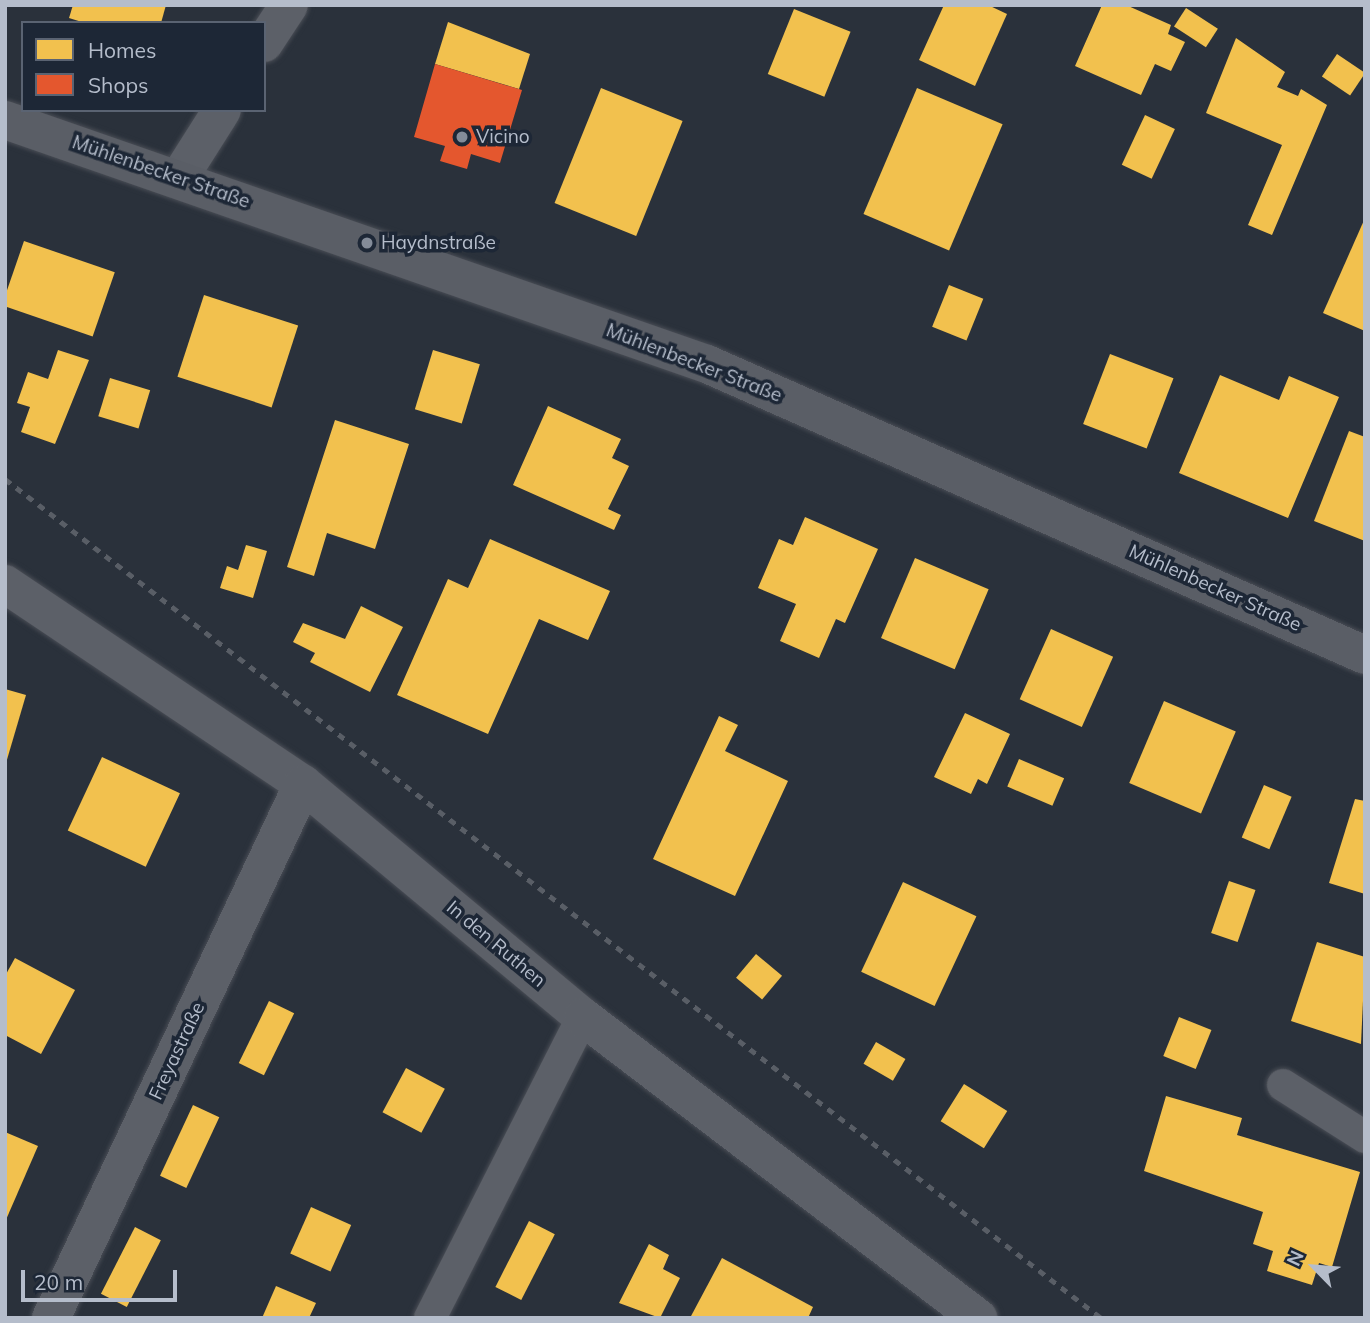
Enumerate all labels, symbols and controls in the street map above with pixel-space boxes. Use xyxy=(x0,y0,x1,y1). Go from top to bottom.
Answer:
legend xyxy=(21,21,266,112)
text: Homes xyxy=(88,37,156,63)
text: Shops xyxy=(88,72,148,98)
place label: Vicino xyxy=(476,126,530,148)
marker: Vicino xyxy=(454,129,470,145)
street label: Mühlenbecker Straße xyxy=(69,131,253,213)
place label: Haydnstraße xyxy=(381,232,496,254)
marker: Haydnstraße xyxy=(359,235,375,251)
street label: Mühlenbecker Straße xyxy=(603,319,785,407)
street label: Mühlenbecker Straße xyxy=(1125,540,1305,636)
street label: In den Ruthen xyxy=(442,896,550,992)
street label: Freyastraße xyxy=(144,998,210,1104)
north arrow xyxy=(1279,1232,1349,1302)
text: N xyxy=(1281,1247,1309,1270)
scale bar xyxy=(24,1256,180,1300)
text: 20 m xyxy=(34,1269,83,1295)

